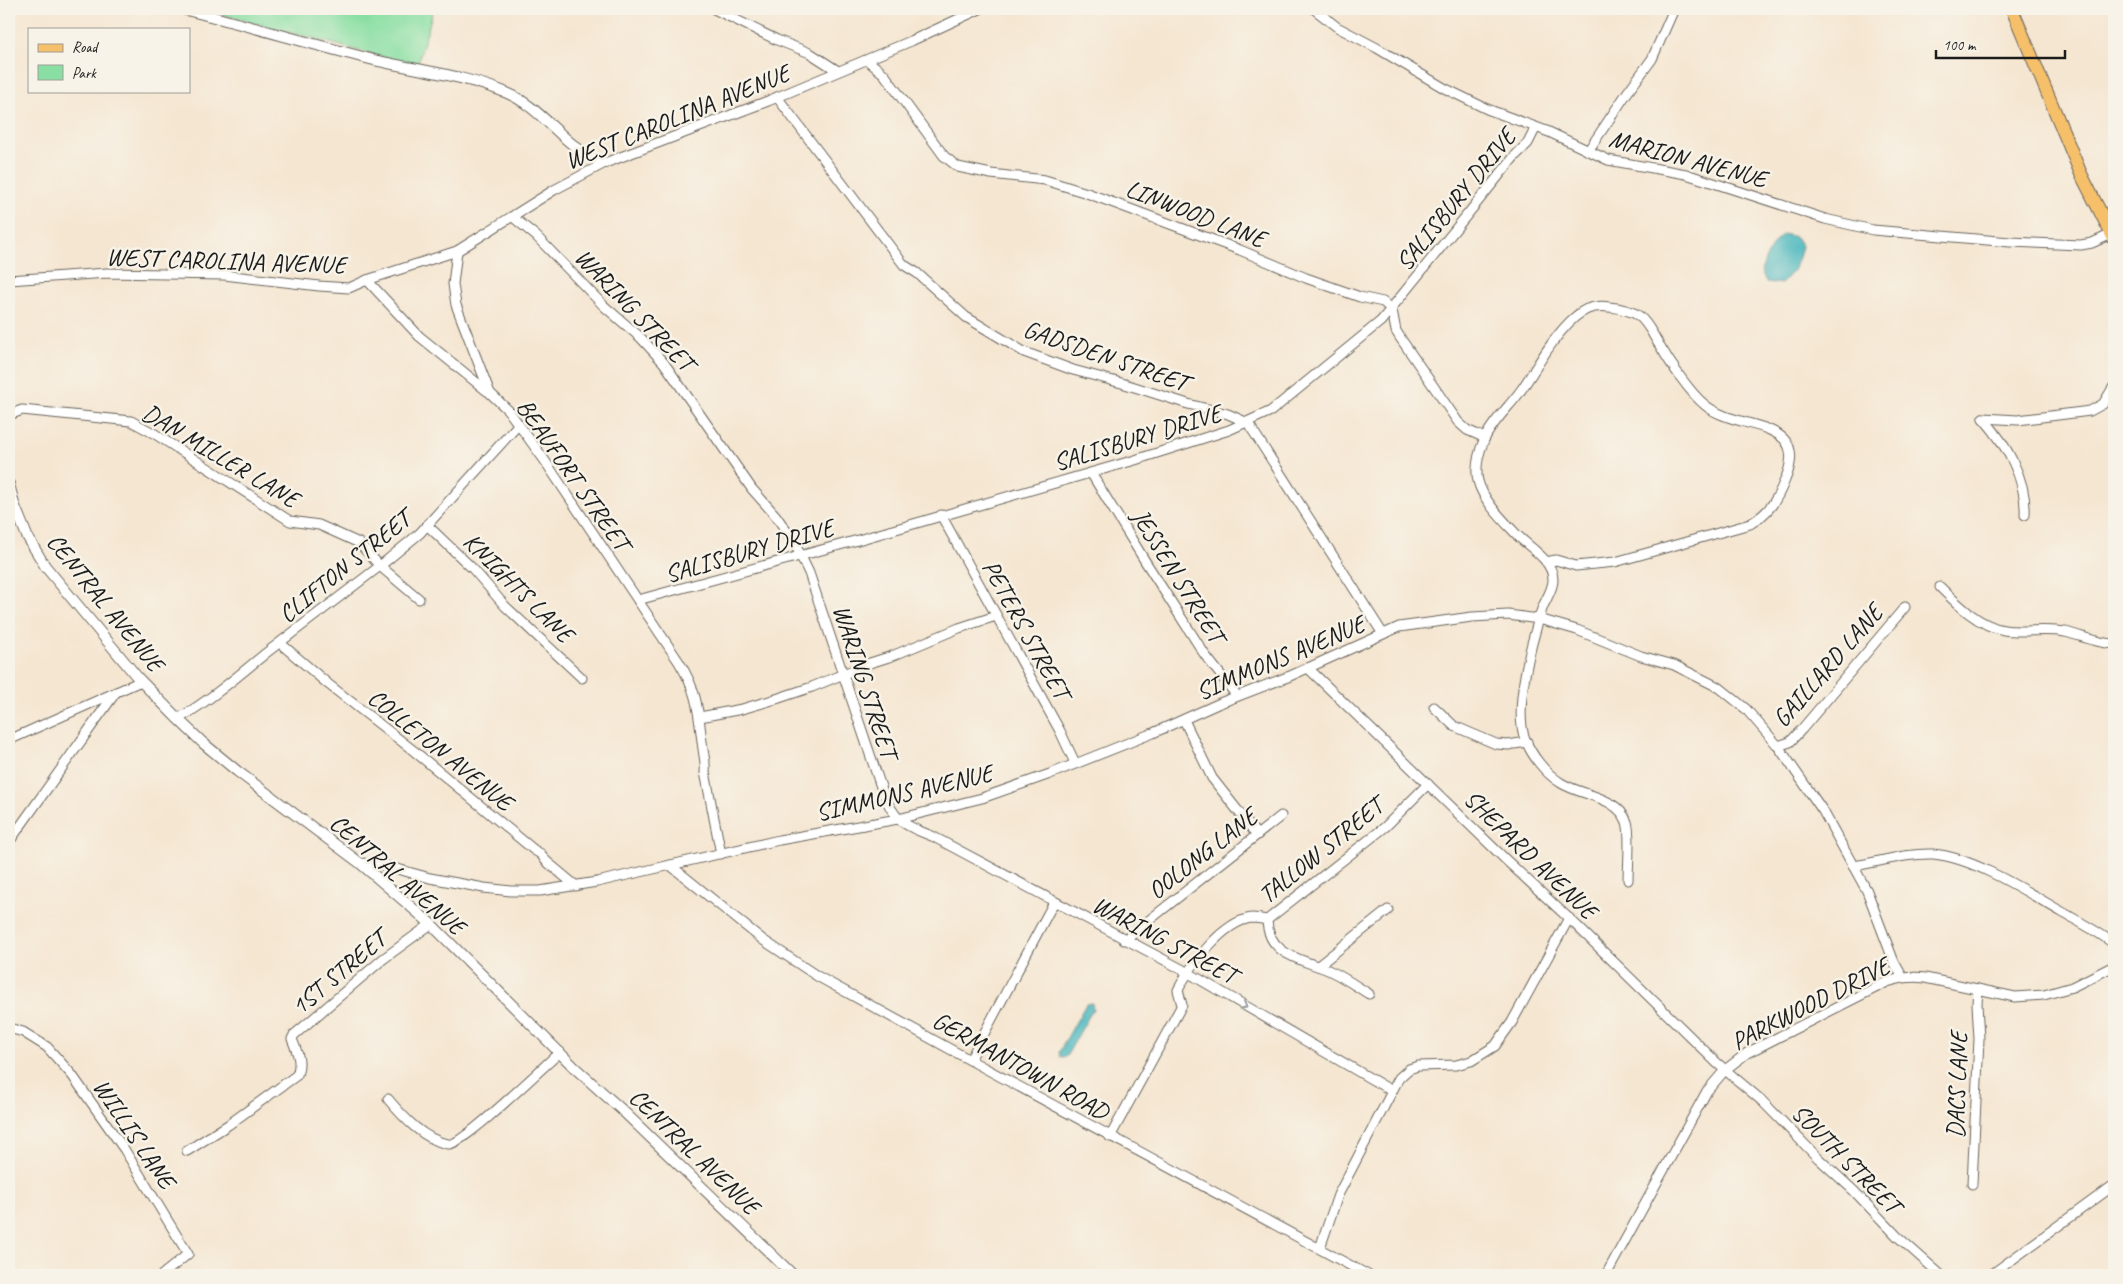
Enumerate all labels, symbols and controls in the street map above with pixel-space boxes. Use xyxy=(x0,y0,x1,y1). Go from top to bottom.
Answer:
legend xyxy=(28,28,190,92)
scale bar xyxy=(1936,28,2064,60)
text: 100 m xyxy=(1943,36,1977,55)
text: Road xyxy=(72,38,99,57)
street label: WEST CAROLINA AVENUE xyxy=(560,56,797,177)
text: Park xyxy=(72,64,97,83)
street label: SALISBURY DRIVE xyxy=(1389,119,1525,277)
street label: MARION AVENUE xyxy=(1606,123,1773,196)
street label: LINWOOD LANE xyxy=(1121,173,1273,256)
street label: WEST CAROLINA AVENUE xyxy=(106,241,349,281)
street label: WARING STREET xyxy=(568,241,705,383)
street label: GADSDEN STREET xyxy=(1019,313,1198,401)
street label: BEAUFORT STREET xyxy=(509,393,641,562)
street label: SALISBURY DRIVE xyxy=(1049,396,1228,479)
street label: DAN MILLER LANE xyxy=(136,397,307,517)
street label: CLIFTON STREET xyxy=(272,499,422,630)
street label: JESSEN STREET xyxy=(1124,502,1235,654)
street label: SALISBURY DRIVE xyxy=(661,511,840,590)
street label: KNIGHTS LANE xyxy=(456,526,583,652)
street label: CENTRAL AVENUE xyxy=(40,527,173,681)
street label: PETERS STREET xyxy=(975,554,1081,710)
street label: GAILLARD LANE xyxy=(1766,595,1892,734)
street label: WARING STREET xyxy=(825,601,907,768)
street label: SIMMONS AVENUE xyxy=(1191,607,1373,708)
street label: COLLETON AVENUE xyxy=(361,681,522,820)
street label: SIMMONS AVENUE xyxy=(813,756,999,829)
street label: SHEPARD AVENUE xyxy=(1457,783,1606,929)
street label: TALLOW STREET xyxy=(1252,787,1395,911)
street label: OOLONG LANE xyxy=(1141,799,1267,907)
street label: CENTRAL AVENUE xyxy=(323,807,474,945)
street label: WARING STREET xyxy=(1087,888,1248,994)
street label: 1ST STREET xyxy=(284,919,398,1022)
street label: PARKWOOD DRIVE xyxy=(1726,949,1898,1058)
one-way arrow xyxy=(1239,999,1248,1009)
street label: GERMANTOWN ROAD xyxy=(927,1004,1116,1129)
street label: DACS LANE xyxy=(1939,1028,1975,1139)
street label: WILLIS LANE xyxy=(86,1072,184,1197)
street label: CENTRAL AVENUE xyxy=(622,1081,769,1224)
street label: SOUTH STREET xyxy=(1785,1097,1912,1224)

